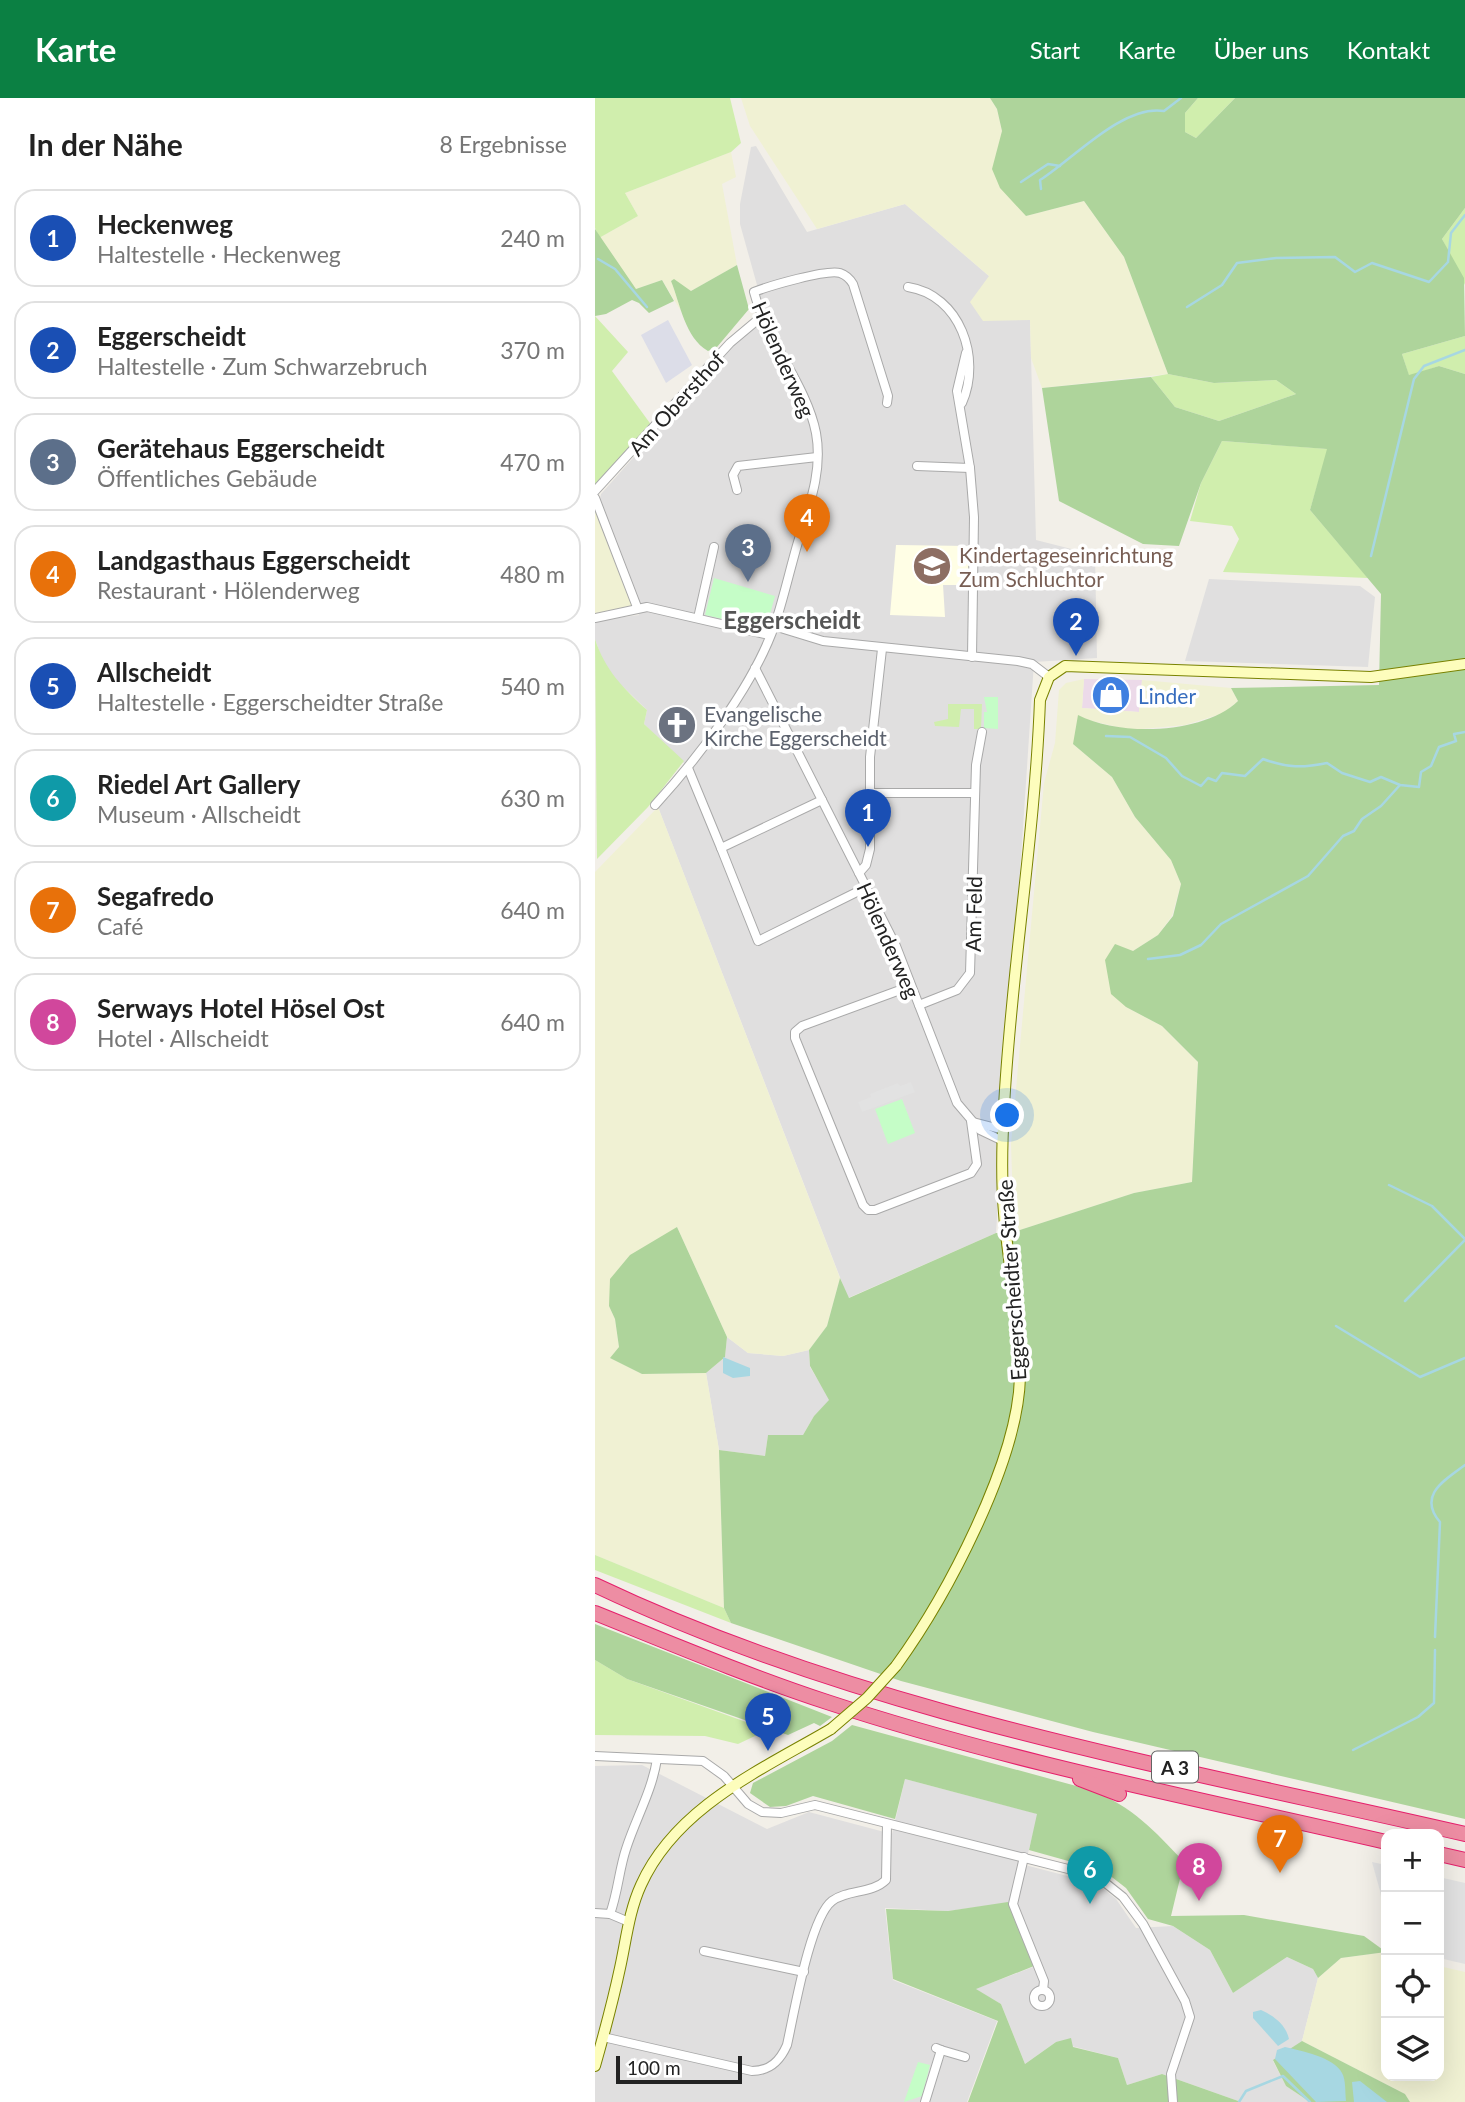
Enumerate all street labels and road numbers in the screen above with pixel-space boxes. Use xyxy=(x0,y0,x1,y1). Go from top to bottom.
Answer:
street label: Hölenderweg xyxy=(747,297,821,421)
street label: Am Obersthof xyxy=(623,345,730,460)
street label: Am Feld xyxy=(960,876,986,952)
street label: Hölenderweg xyxy=(852,878,926,1002)
street label: Eggerscheidter Straße xyxy=(991,1179,1031,1381)
road number: A 3 xyxy=(1152,1751,1198,1782)

